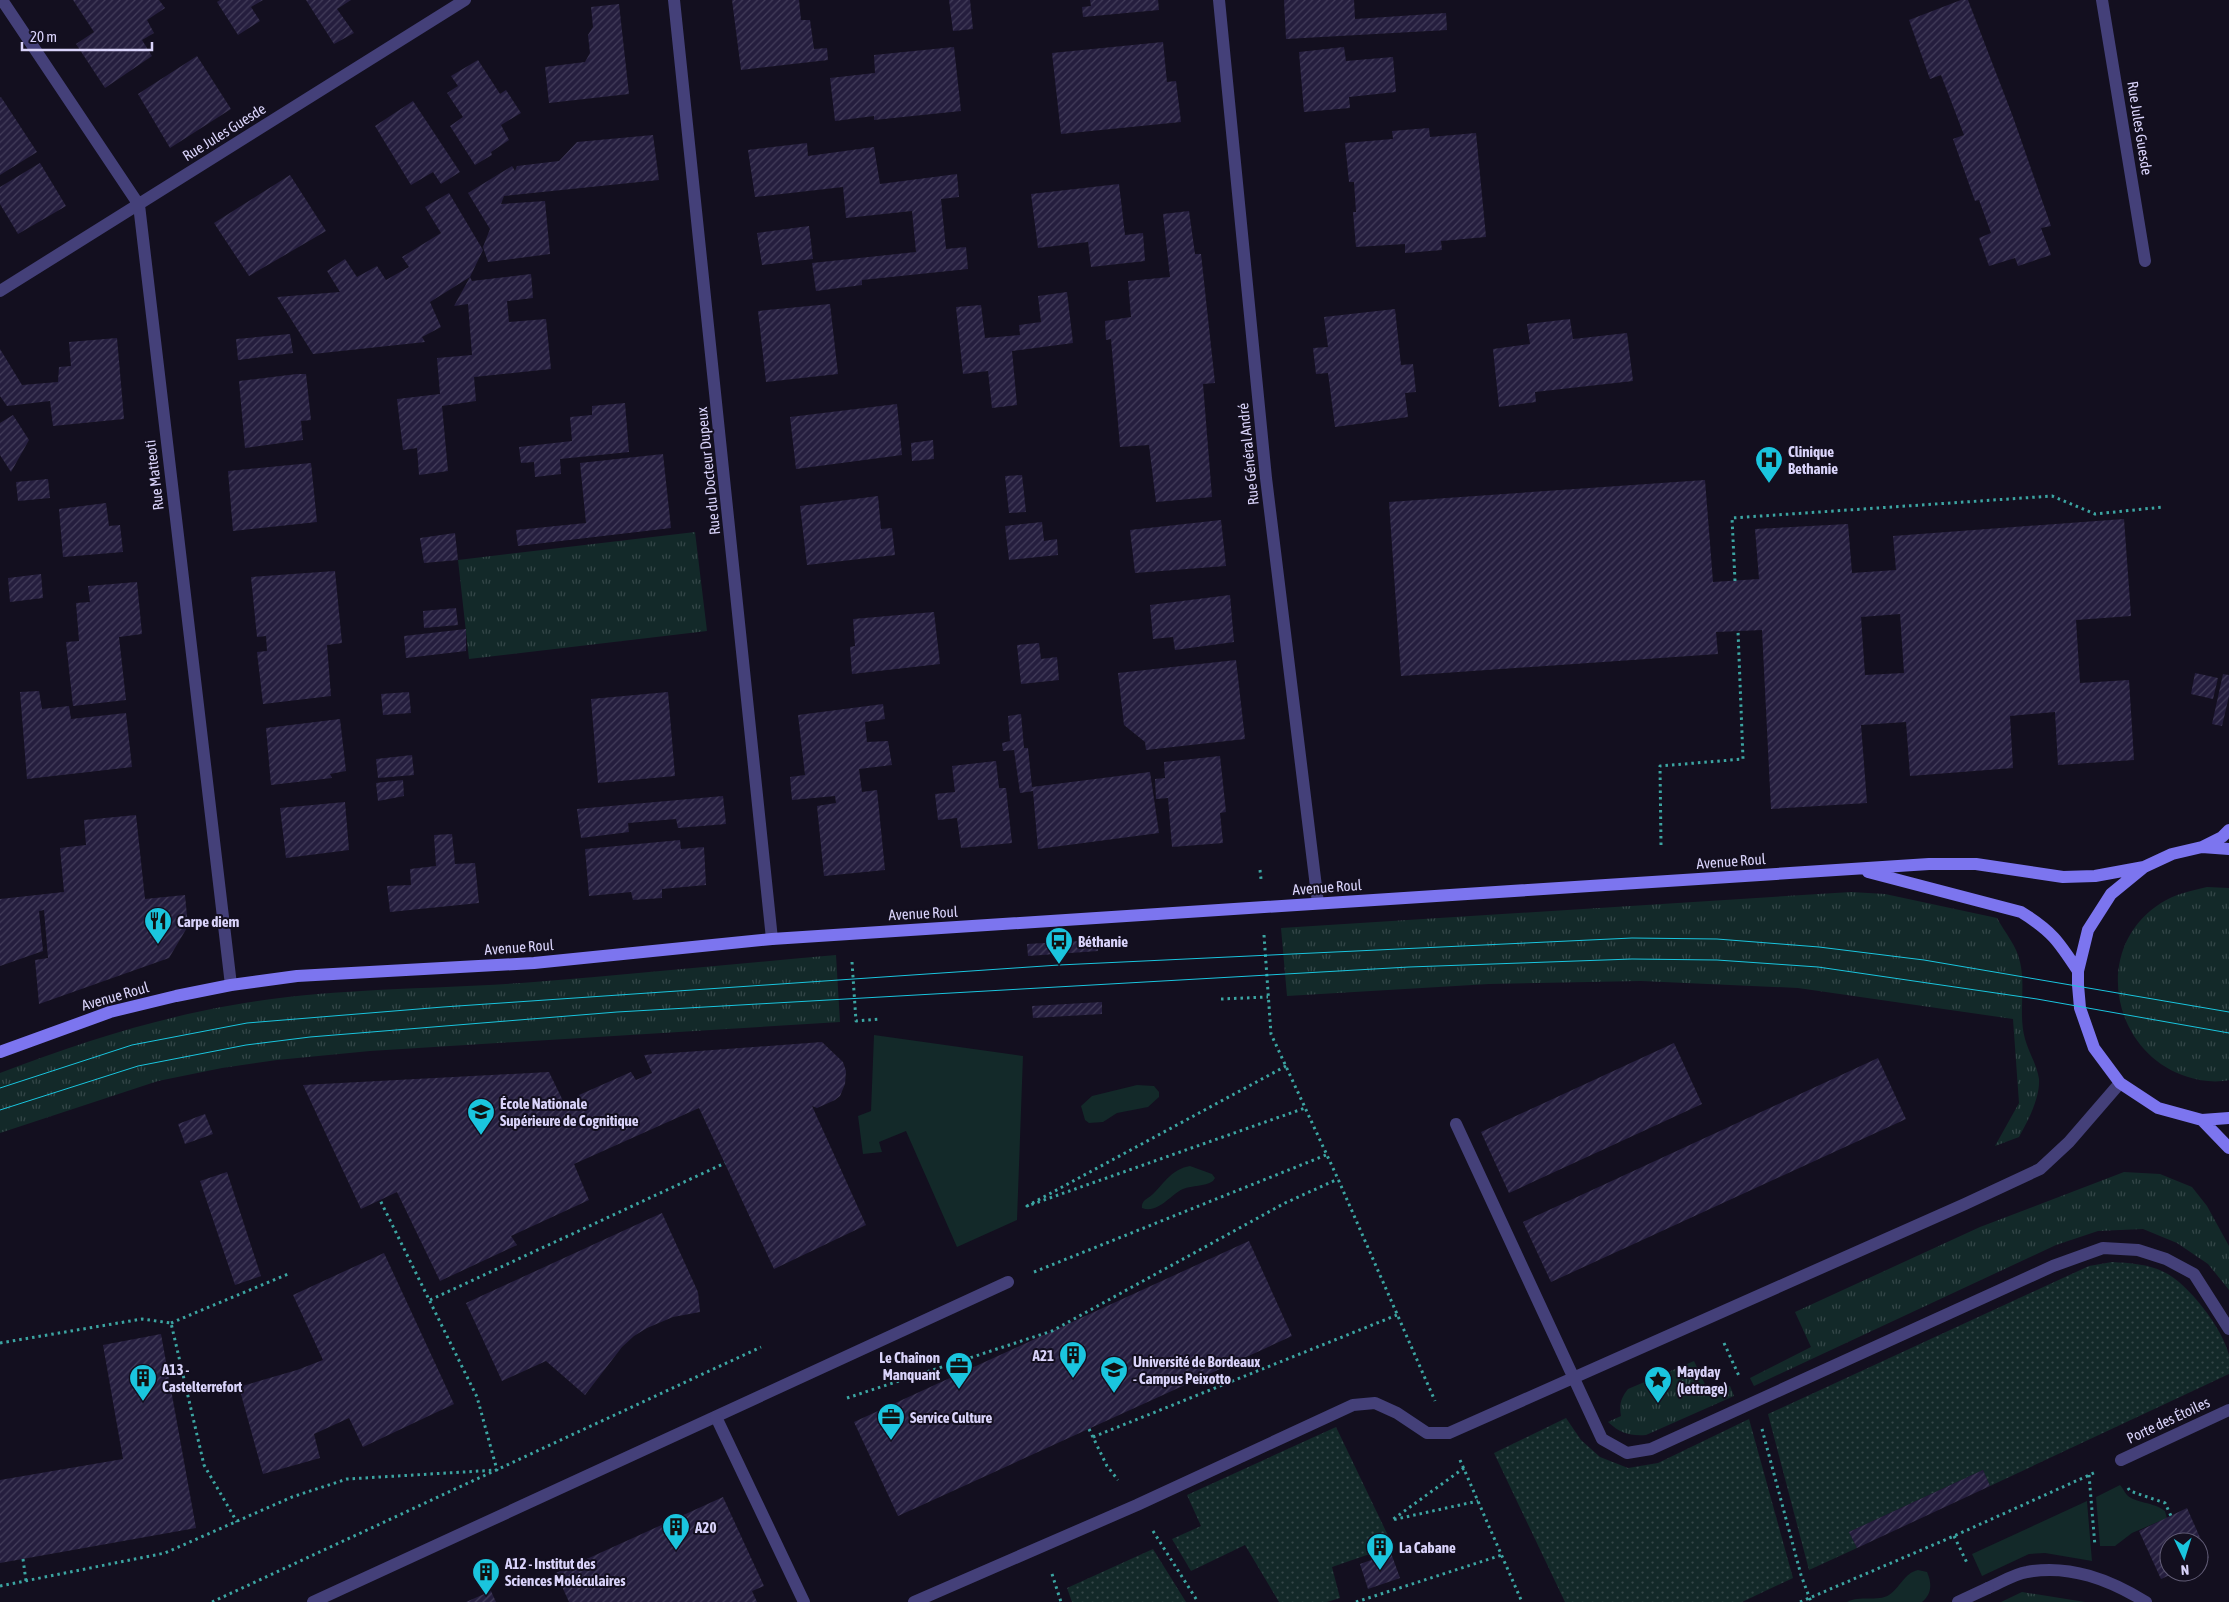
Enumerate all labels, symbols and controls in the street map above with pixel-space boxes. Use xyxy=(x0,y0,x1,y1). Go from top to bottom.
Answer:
scale bar xyxy=(22,20,152,52)
text: 20 m xyxy=(30,28,57,45)
street label: Rue Jules Guesde xyxy=(2124,80,2156,176)
street label: Rue Jules Guesde xyxy=(179,100,269,164)
street label: Rue Général André xyxy=(1234,402,1262,506)
street label: Rue du Docteur Dupeux xyxy=(693,406,723,536)
street label: Rue Matteoti xyxy=(141,439,167,511)
place label: Clinique Bethanie xyxy=(1788,443,1838,477)
hospital icon: Clinique Bethanie xyxy=(1754,445,1784,484)
street label: Avenue Roul xyxy=(1696,850,1766,872)
street label: Avenue Roul xyxy=(1292,876,1362,898)
street label: Avenue Roul xyxy=(888,903,958,923)
restaurant icon: Carpe diem xyxy=(143,906,173,945)
place label: Carpe diem xyxy=(177,913,239,930)
bus stop icon: Béthanie xyxy=(1044,926,1074,965)
place label: Béthanie xyxy=(1078,933,1128,950)
street label: Avenue Roul xyxy=(484,936,554,958)
street label: Avenue Roul xyxy=(79,978,151,1014)
place label: École Nationale Supérieure de Cognitique xyxy=(500,1095,639,1129)
school or university icon: École Nationale Supérieure de Cognitique xyxy=(466,1097,496,1136)
building icon: A21 xyxy=(1058,1340,1088,1379)
place label: A21 xyxy=(1032,1347,1054,1364)
place label: Le Chaînon Manquant xyxy=(879,1349,941,1383)
office icon: Le Chaînon Manquant xyxy=(944,1351,974,1390)
place label: Université de Bordeaux - Campus Peixotto xyxy=(1133,1353,1260,1387)
school or university icon: Université de Bordeaux - Campus Peixotto xyxy=(1099,1355,1129,1394)
place label: A13 - Castelterrefort xyxy=(161,1361,243,1395)
building icon: A13 - Castelterrefort xyxy=(128,1363,158,1402)
place label: Mayday (lettrage) xyxy=(1677,1363,1728,1397)
place icon: Mayday (lettrage) xyxy=(1643,1365,1673,1404)
street label: Porte des Étoiles xyxy=(2124,1393,2212,1447)
office icon: Service Culture xyxy=(876,1402,906,1441)
place label: Service Culture xyxy=(910,1409,993,1426)
building icon: A20 xyxy=(661,1512,691,1551)
place label: A20 xyxy=(694,1519,716,1536)
building icon: La Cabane xyxy=(1365,1532,1395,1571)
north arrow xyxy=(2159,1532,2209,1582)
place label: La Cabane xyxy=(1399,1539,1456,1556)
place label: A12 - Institut des Sciences Moléculaires xyxy=(504,1555,626,1589)
building icon: A12 - Institut des Sciences Moléculaires xyxy=(471,1557,501,1596)
text: N xyxy=(2180,1562,2190,1578)

